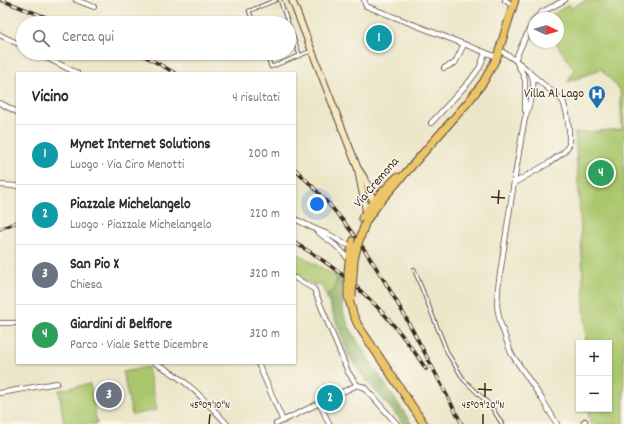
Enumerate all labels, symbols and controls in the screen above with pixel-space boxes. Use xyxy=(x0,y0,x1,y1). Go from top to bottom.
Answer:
north arrow xyxy=(528,12,564,48)
search box xyxy=(16,16,296,60)
pin: 1 xyxy=(366,23,392,53)
icon: search xyxy=(30,27,52,49)
text: Cerca qui xyxy=(62,27,114,49)
hospital icon: Villa Al Lago xyxy=(587,84,607,109)
place label: Villa Al Lago xyxy=(524,85,584,104)
text: Vicino xyxy=(32,86,69,110)
text: 4 risultati xyxy=(232,89,280,108)
text: Mynet Internet Solutions xyxy=(70,134,211,156)
text: 1 xyxy=(44,145,46,164)
text: 200 m xyxy=(248,145,280,164)
street label: Via Cremona xyxy=(350,153,405,212)
text: Luogo · Via Ciro Menotti xyxy=(70,156,184,175)
pin: 4 xyxy=(588,158,614,188)
text: Piazzale Michelangelo xyxy=(70,194,191,216)
your location xyxy=(307,194,327,214)
text: 2 xyxy=(42,205,48,224)
text: 220 m xyxy=(250,205,280,224)
text: Luogo · Piazzale Michelangelo xyxy=(70,216,212,235)
text: San Pio X xyxy=(70,254,119,276)
text: 3 xyxy=(42,265,48,284)
text: 320 m xyxy=(250,265,280,284)
text: Chiesa xyxy=(70,276,102,295)
text: Giardini di Belfiore xyxy=(70,314,172,336)
text: 4 xyxy=(42,325,48,344)
text: 320 m xyxy=(250,325,280,344)
text: Parco · Viale Sette Dicembre xyxy=(70,336,208,355)
map controls xyxy=(576,340,612,412)
button: + xyxy=(576,340,612,376)
button: − xyxy=(576,376,612,412)
pin: 3 xyxy=(96,380,122,410)
pin: 2 xyxy=(317,383,343,413)
text: 45°09'10"N xyxy=(190,399,230,413)
text: 45°09'20"N xyxy=(462,399,504,413)

